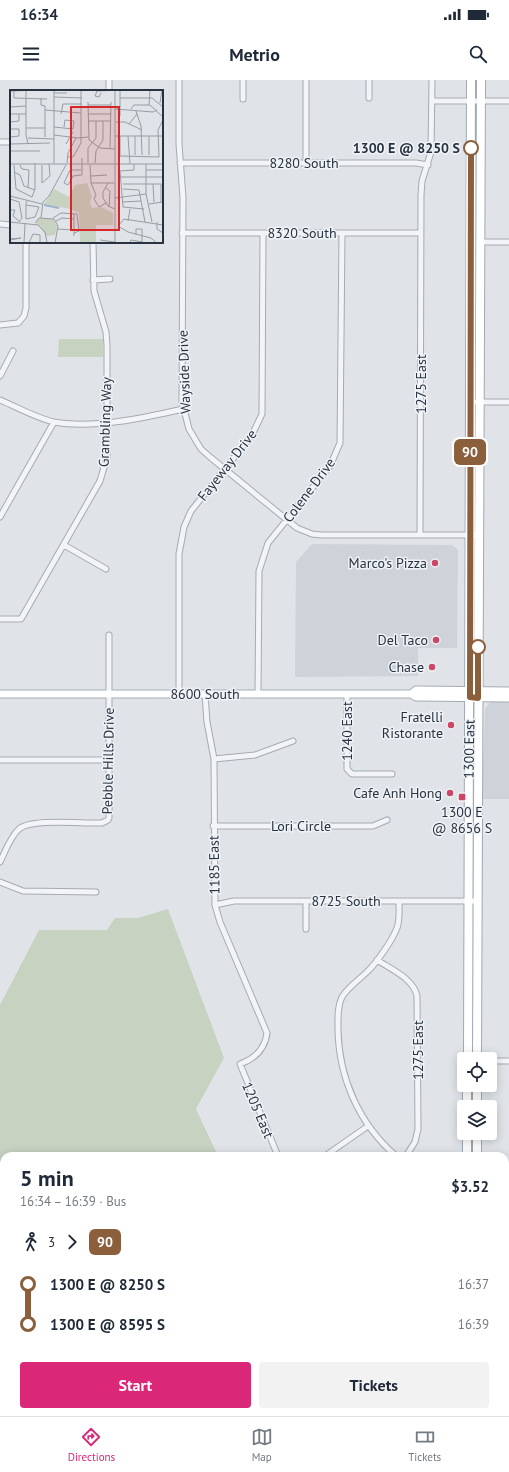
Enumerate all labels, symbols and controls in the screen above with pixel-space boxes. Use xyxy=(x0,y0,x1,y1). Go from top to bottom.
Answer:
text: 16:34 xyxy=(20,5,58,24)
icon: menu xyxy=(20,43,42,65)
text: Metrio xyxy=(229,43,280,66)
icon: search xyxy=(467,43,489,65)
inset map xyxy=(10,90,163,243)
place label: 1300 E @ 8250 S xyxy=(353,139,460,157)
marker: 1300 E @ 8250 S xyxy=(463,140,479,156)
street label: 8280 South xyxy=(269,154,339,172)
street label: 8320 South xyxy=(267,224,337,242)
street label: Wayside Drive xyxy=(174,330,194,414)
street label: 1275 East xyxy=(412,354,430,414)
street label: Grambling Way xyxy=(94,376,116,467)
street label: Fayeway Drive xyxy=(193,426,261,504)
line badge: 90 xyxy=(452,439,488,465)
text: 90 xyxy=(462,443,478,461)
street label: Colene Drive xyxy=(279,454,339,526)
place label: Marco's Pizza xyxy=(349,554,427,572)
marker: Marco's Pizza xyxy=(430,558,440,568)
place label: Del Taco xyxy=(378,631,428,649)
marker: Del Taco xyxy=(431,635,441,645)
unlabelled marker xyxy=(470,639,486,655)
place label: Chase xyxy=(388,658,424,676)
marker: Chase xyxy=(427,662,437,672)
street label: 8600 South xyxy=(170,685,240,703)
street label: 1240 East xyxy=(338,701,356,761)
street label: Pebble Hills Drive xyxy=(98,707,118,815)
place label: Fratelli Ristorante xyxy=(382,708,443,742)
street label: 1300 East xyxy=(459,719,479,779)
marker: Fratelli Ristorante xyxy=(446,720,456,730)
place label: Cafe Anh Hong xyxy=(353,784,442,802)
marker: Cafe Anh Hong xyxy=(445,788,455,798)
marker: 1300 E @ 8656 S xyxy=(457,792,467,802)
place label: 1300 E @ 8656 S xyxy=(432,803,492,837)
street label: Lori Circle xyxy=(271,817,331,835)
street label: 1185 East xyxy=(204,835,224,895)
street label: 8725 South xyxy=(311,892,381,910)
street label: 1275 East xyxy=(409,1020,427,1080)
map controls xyxy=(457,1052,497,1140)
button: locate xyxy=(457,1052,497,1092)
street label: 1205 East xyxy=(238,1079,278,1141)
button: layers xyxy=(457,1100,497,1140)
text: 5 min xyxy=(20,1164,74,1192)
text: $3.52 xyxy=(451,1177,489,1196)
text: 16:34 – 16:39 · Bus xyxy=(20,1193,126,1210)
icon: walk xyxy=(20,1231,42,1253)
icon: forward xyxy=(61,1231,83,1253)
text: 90 xyxy=(97,1233,113,1251)
text: 3 xyxy=(48,1234,55,1251)
text: 1300 E @ 8250 S xyxy=(50,1275,165,1294)
text: 16:37 xyxy=(458,1276,489,1293)
text: 1300 E @ 8595 S xyxy=(50,1315,165,1334)
text: 16:39 xyxy=(458,1316,489,1333)
button: Start xyxy=(20,1362,251,1408)
button: Tickets xyxy=(259,1362,489,1408)
tab: Directions xyxy=(68,1426,115,1464)
tab: Map xyxy=(251,1426,273,1464)
tab: Tickets xyxy=(408,1426,441,1464)

